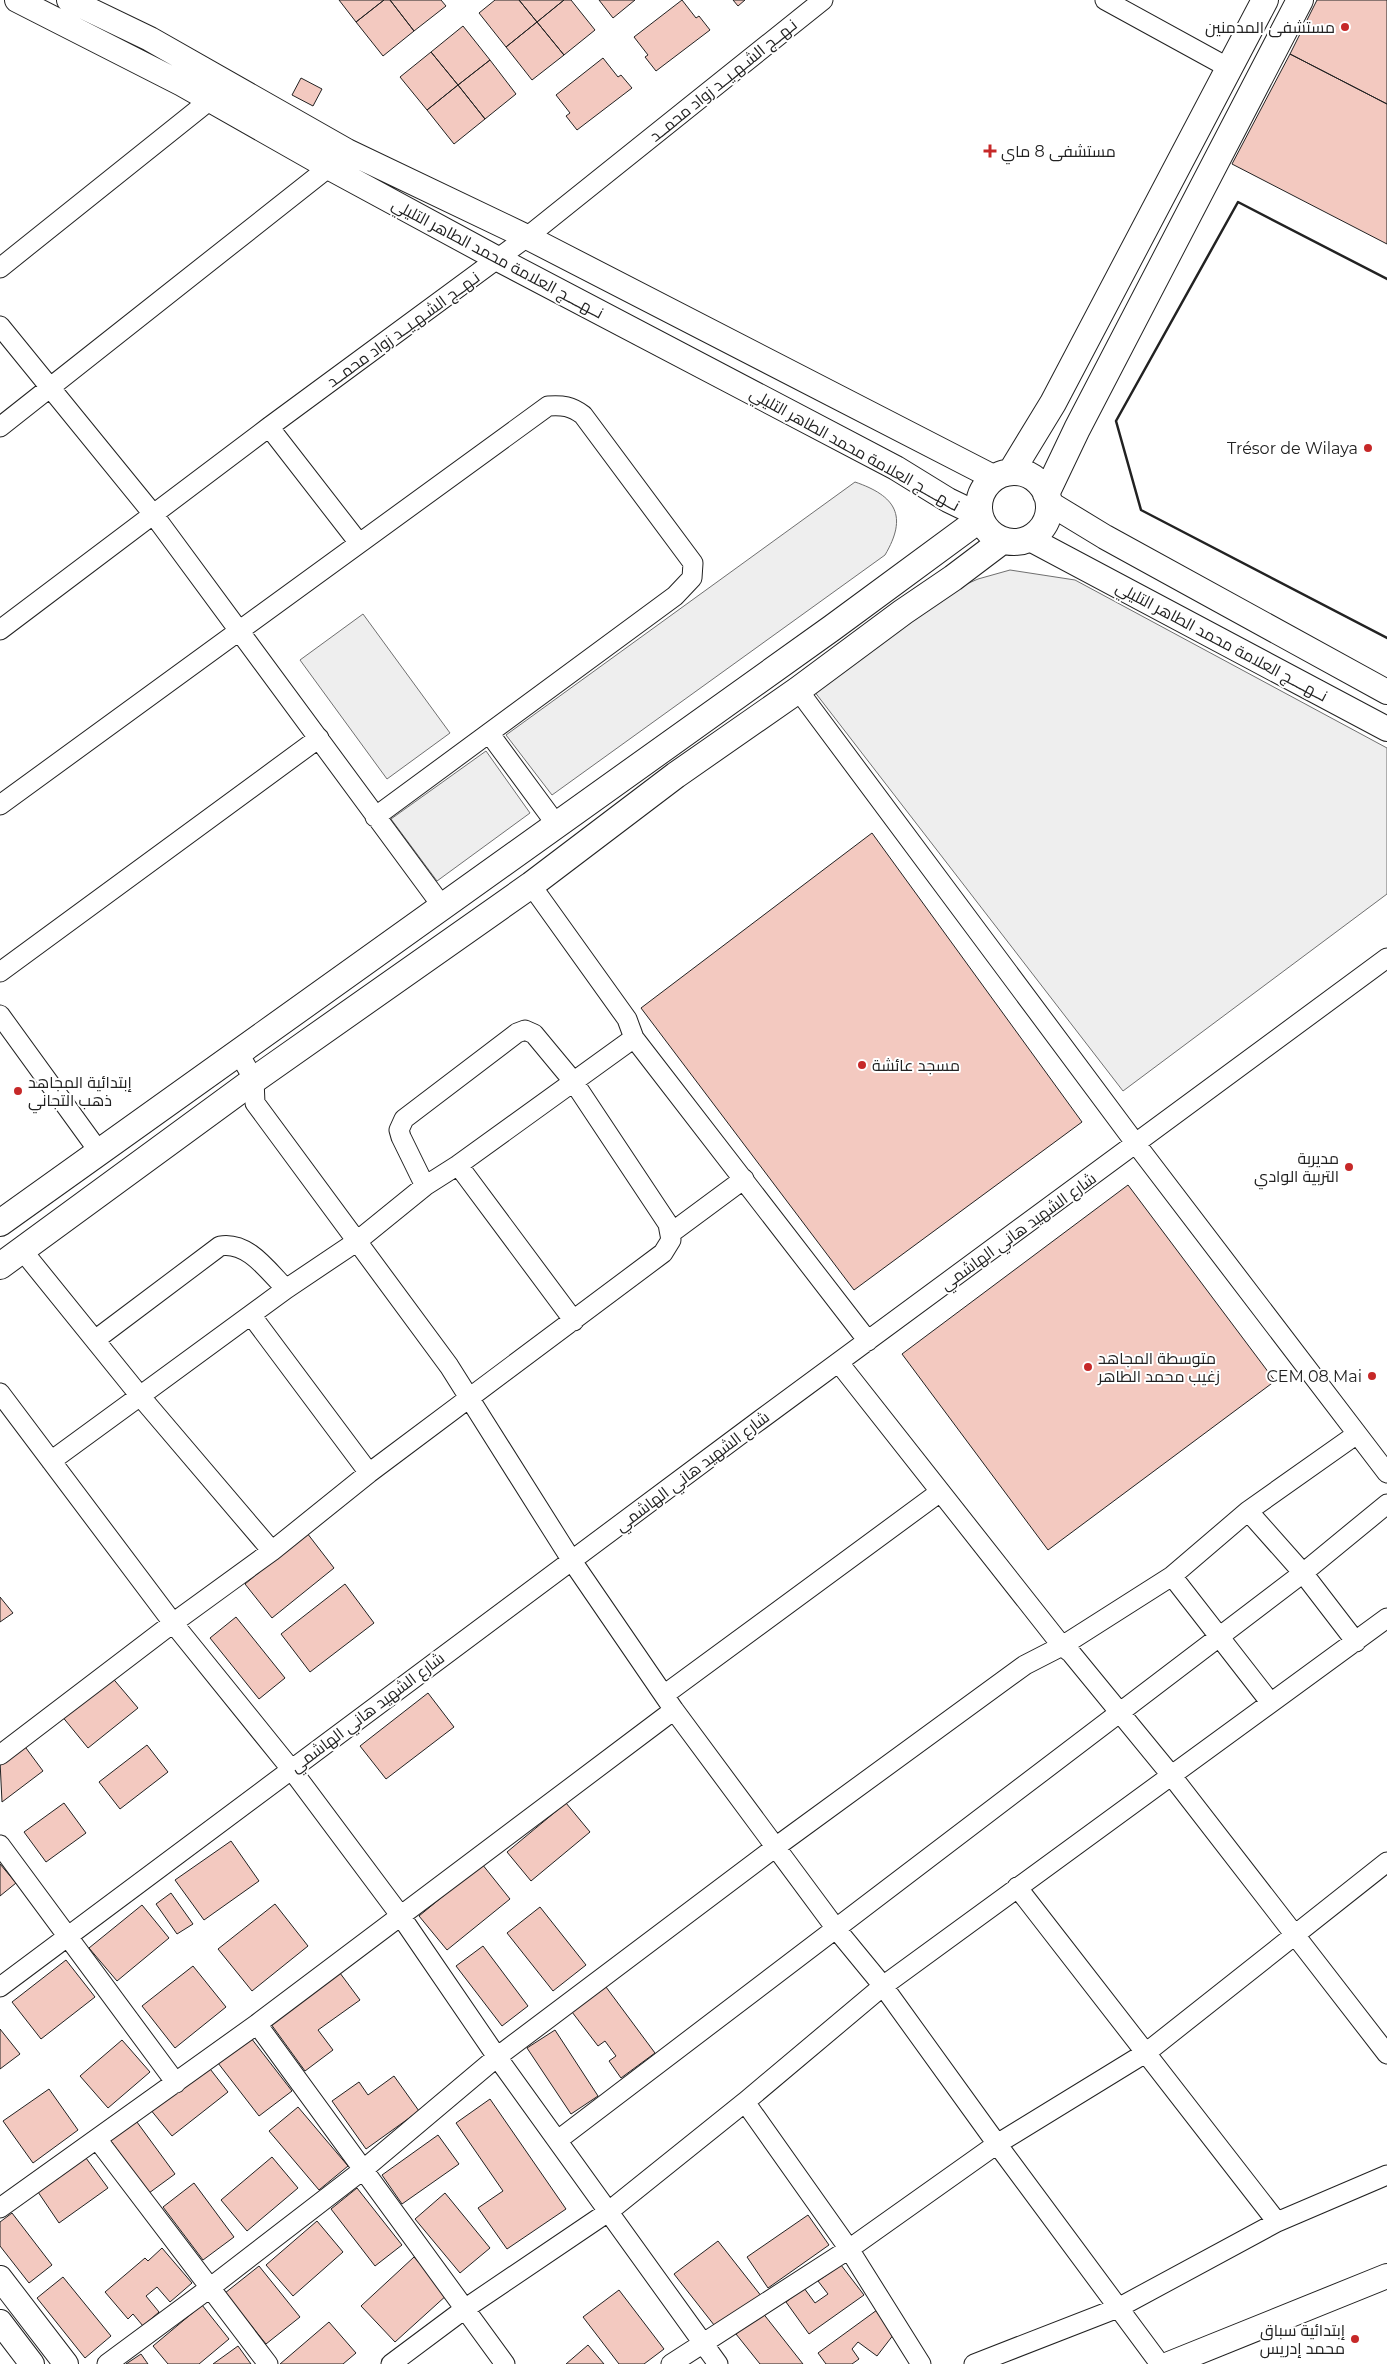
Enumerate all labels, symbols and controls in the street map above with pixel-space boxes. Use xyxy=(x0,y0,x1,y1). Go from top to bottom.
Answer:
street label: نـهــج الشـهـيــد زواد محمــد xyxy=(646,15,802,147)
place label: مستشفى المدمنين xyxy=(1205,18,1335,38)
marker: مستشفى المدمنين xyxy=(1339,21,1351,33)
place label: مستشفى 8 ماي xyxy=(1001,142,1116,165)
marker: مستشفى 8 ماي xyxy=(983,144,997,158)
street label: نــهــــج العلامة محمد الطاهر التليلي xyxy=(387,194,607,326)
street label: نـهــج الشـهـيــد زواد محمــد xyxy=(323,268,484,393)
street label: نــهــــج العلامة محمد الطاهر التليلي xyxy=(745,384,963,519)
place label: Trésor de Wilaya xyxy=(1227,439,1358,458)
marker: Trésor de Wilaya xyxy=(1362,442,1374,454)
street label: نــهــــج العلامة محمد الطاهر التليلي xyxy=(1111,577,1331,709)
place label: مسجد عائشة xyxy=(872,1056,960,1075)
marker: مسجد عائشة xyxy=(856,1059,868,1071)
place label: إبتدائية المجاهد ذهب التجاني xyxy=(28,1073,132,1114)
marker: إبتدائية المجاهد ذهب التجاني xyxy=(12,1085,24,1097)
place label: مديربة التربية الوادي xyxy=(1254,1149,1339,1190)
marker: مديربة التربية الوادي xyxy=(1343,1161,1355,1173)
street label: شارع الشهيد هاني الهاشمي xyxy=(937,1168,1102,1298)
place label: متوسطة المجاهد زغيب محمد الطاهر xyxy=(1097,1349,1220,1386)
marker: متوسطة المجاهد زغيب محمد الطاهر xyxy=(1082,1361,1094,1373)
place label: CEM 08 Mai xyxy=(1266,1367,1362,1386)
marker: CEM 08 Mai xyxy=(1366,1370,1378,1382)
street label: شارع الشهيد هاني الهاشمي xyxy=(612,1407,775,1539)
street label: شارع الشهيد هاني الهاشمي xyxy=(287,1648,450,1780)
place label: إبتدائية سباق محمد إدريس xyxy=(1260,2321,1345,2359)
marker: إبتدائية سباق محمد إدريس xyxy=(1349,2333,1361,2345)

